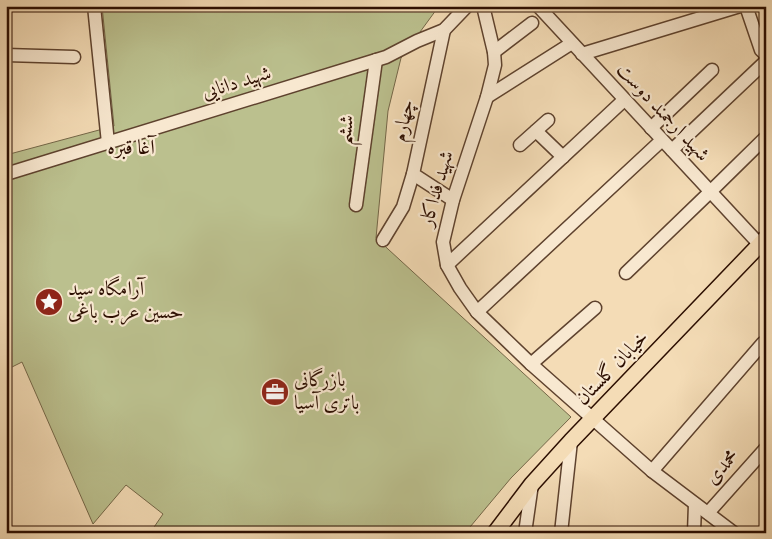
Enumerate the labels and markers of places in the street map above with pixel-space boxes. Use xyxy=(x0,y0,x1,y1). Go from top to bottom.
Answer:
place label: آرامگاه سید حسین عرب باغی xyxy=(68,275,184,328)
place icon: آرامگاه سید حسین عرب باغی xyxy=(34,287,64,317)
place label: بازرگانی باتری آسیا xyxy=(294,367,359,419)
office icon: بازرگانی باتری آسیا xyxy=(260,377,290,407)

